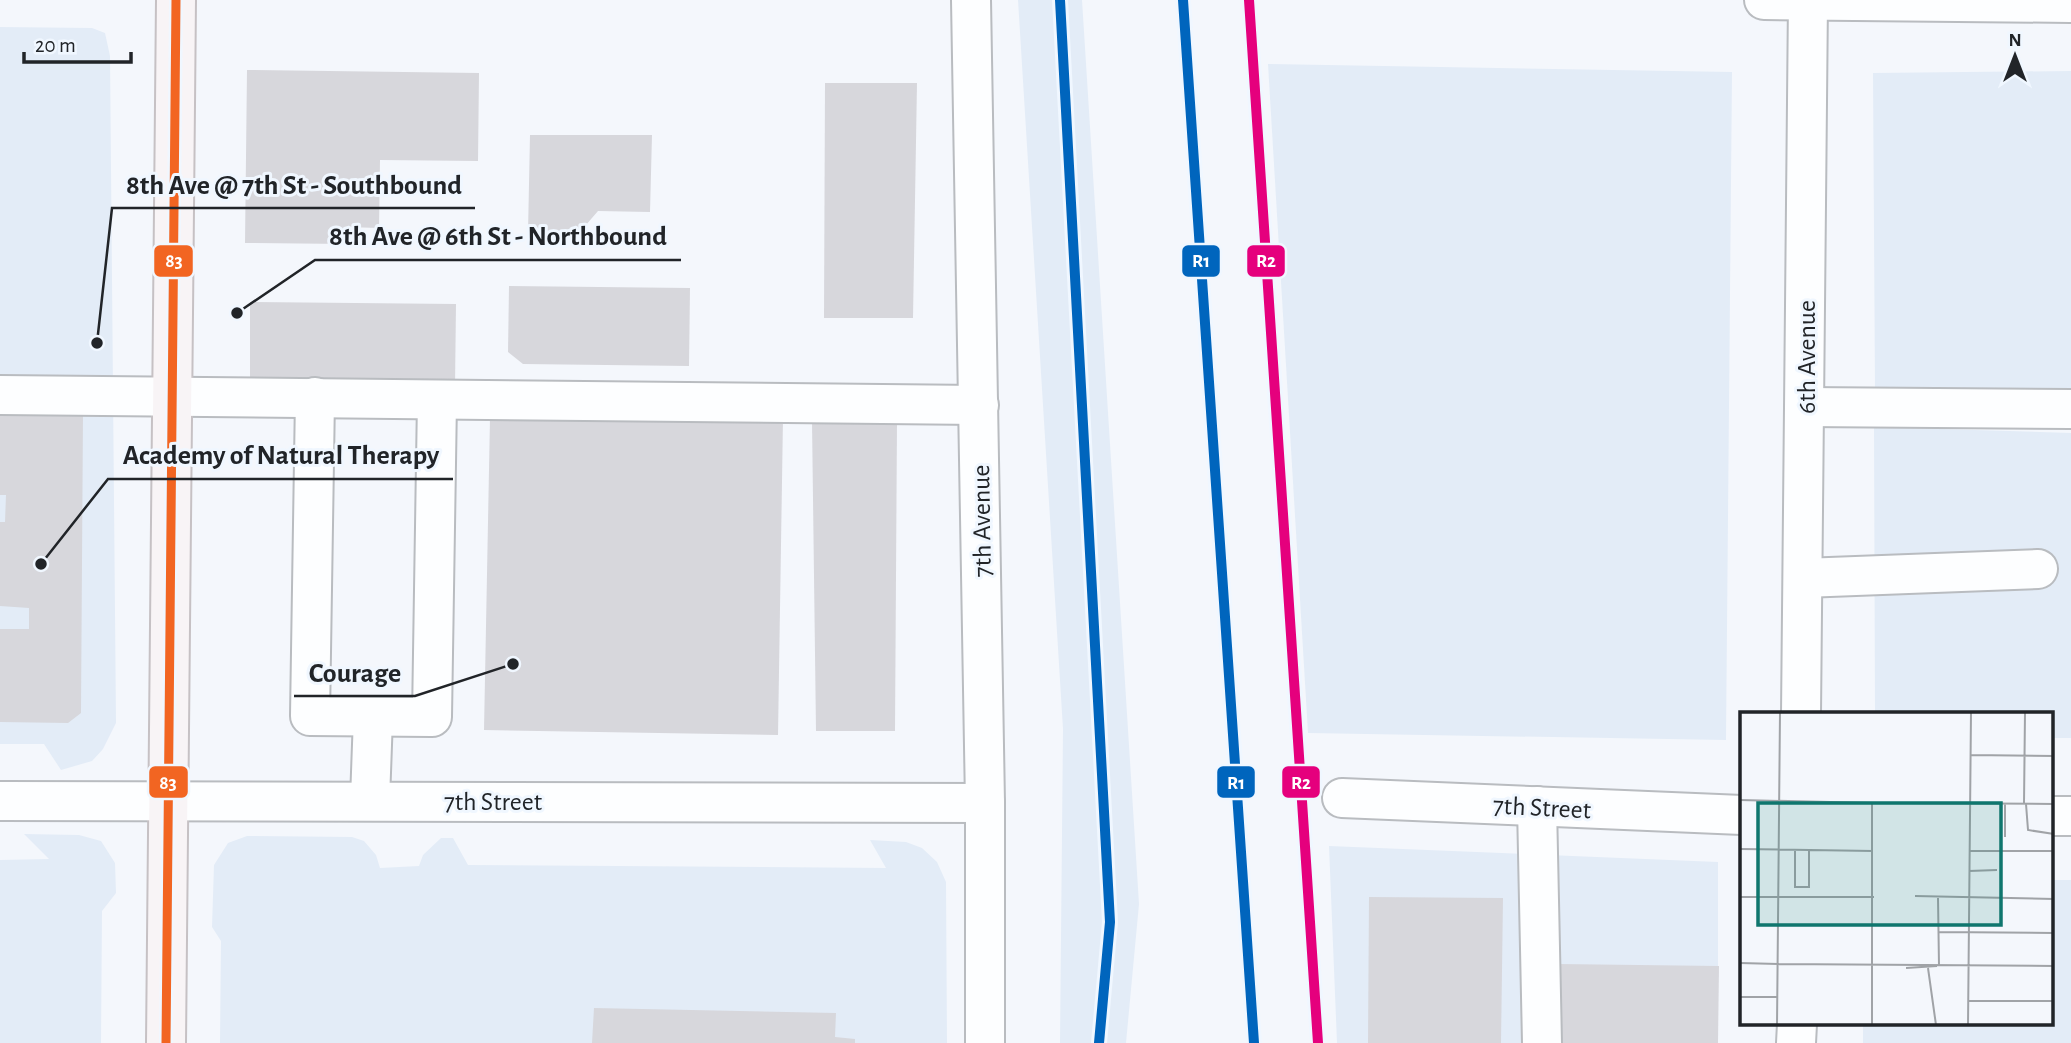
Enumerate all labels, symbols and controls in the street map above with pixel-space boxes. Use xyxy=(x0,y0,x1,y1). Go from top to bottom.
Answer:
scale bar xyxy=(24,21,131,65)
north arrow xyxy=(1980,21,2050,91)
text: N xyxy=(2008,31,2022,50)
text: 20 m xyxy=(35,35,76,56)
callout: 8th Ave @ 7th St - Southbound xyxy=(112,159,475,208)
text: 8th Ave @ 7th St - Southbound xyxy=(126,172,462,200)
callout: 8th Ave @ 6th St - Northbound xyxy=(315,211,681,260)
text: 8th Ave @ 6th St - Northbound xyxy=(329,223,667,251)
line badge: 83 xyxy=(153,244,194,278)
line badge: R1 xyxy=(1181,244,1221,278)
line badge: R2 xyxy=(1246,244,1286,278)
text: 83 xyxy=(165,252,183,271)
text: R1 xyxy=(1192,252,1210,271)
text: R2 xyxy=(1256,252,1276,271)
street label: 6th Avenue xyxy=(1794,300,1820,414)
callout: Academy of Natural Therapy xyxy=(108,430,453,479)
text: Academy of Natural Therapy xyxy=(123,442,440,470)
street label: 7th Avenue xyxy=(968,464,996,578)
callout: Courage xyxy=(294,647,415,696)
text: Courage xyxy=(309,660,401,688)
inset map xyxy=(1740,712,2054,1026)
line badge: 83 xyxy=(148,765,189,799)
line badge: R1 xyxy=(1216,765,1256,799)
line badge: R2 xyxy=(1281,765,1321,799)
text: 83 xyxy=(159,774,177,793)
text: R1 xyxy=(1227,774,1245,793)
text: R2 xyxy=(1291,774,1311,793)
street label: 7th Street xyxy=(444,789,542,815)
street label: 7th Street xyxy=(1492,792,1592,824)

